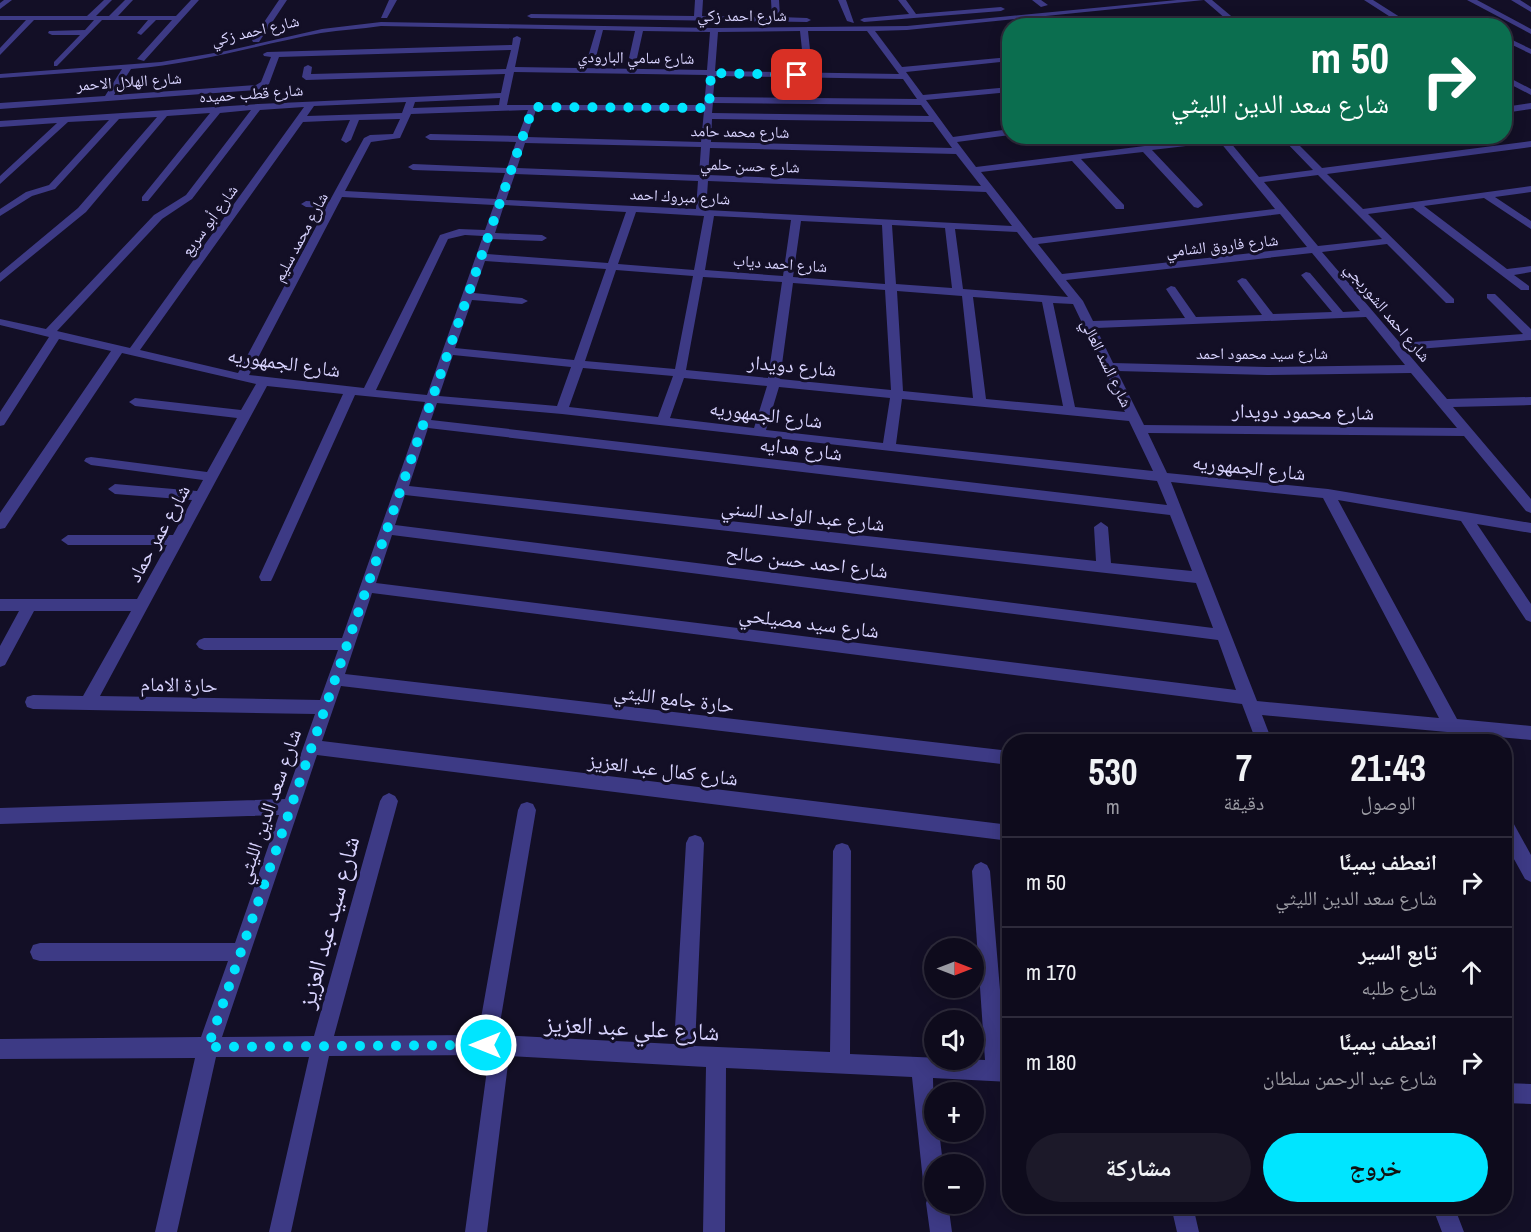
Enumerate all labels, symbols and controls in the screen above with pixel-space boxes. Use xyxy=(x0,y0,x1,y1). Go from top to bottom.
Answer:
street label: شارع احمد زكي xyxy=(697,4,787,28)
street label: شارع احمد زكي xyxy=(209,9,302,53)
text: 50 m xyxy=(1310,30,1389,86)
icon: right xyxy=(1410,42,1488,120)
street label: شارع سامي البارودي xyxy=(577,45,695,71)
pin xyxy=(771,49,822,100)
icon: arrive xyxy=(780,58,813,91)
street label: شارع الهلال الاحمر xyxy=(75,66,182,96)
street label: شارع قطب حميده xyxy=(198,78,304,108)
text: شارع سعد الدين الليثي xyxy=(1171,85,1389,121)
street label: شارع محمد حامد xyxy=(690,119,790,143)
street label: شارع حسن حلمي xyxy=(700,152,800,180)
street label: شارع أبو سريع xyxy=(176,180,242,260)
street label: شارع مبروك احمد xyxy=(629,182,731,210)
street label: شارع محمد سليم xyxy=(267,188,333,286)
street label: شارع فاروق الشامي xyxy=(1165,228,1279,264)
street label: شارع احمد دياب xyxy=(732,249,828,277)
street label: شارع احمد الشوربجي xyxy=(1338,258,1436,368)
street label: شارع السد العالي xyxy=(1074,315,1138,412)
street label: شارع الجمهوريه xyxy=(226,341,342,383)
street label: شارع سيد محمود احمد xyxy=(1196,342,1328,364)
street label: شارع دويدار xyxy=(745,348,838,382)
street label: شارع الجمهوريه xyxy=(708,394,824,434)
street label: شارع محمود دويدار xyxy=(1231,396,1374,426)
street label: شارع هدايه xyxy=(758,430,844,466)
street label: شارع الجمهوريه xyxy=(1191,448,1307,486)
street label: شارع عمر حماد xyxy=(120,479,196,587)
street label: شارع عبد الواحد السني xyxy=(720,493,886,540)
street label: شارع احمد حسن صالح xyxy=(724,538,890,584)
street label: شارع سيد مصيلحي xyxy=(737,600,881,647)
street label: حارة الامام xyxy=(140,670,218,699)
street label: حارة جامع الليثي xyxy=(612,677,736,722)
street label: شارع سعد الدين الليثي xyxy=(229,725,310,888)
text: 7 xyxy=(1236,744,1252,792)
text: 21:43 xyxy=(1350,744,1426,792)
street label: شارع كمال عبد العزيز xyxy=(585,746,740,792)
text: 530 xyxy=(1088,748,1137,796)
text: دقيقة xyxy=(1224,789,1264,816)
text: الوصول xyxy=(1360,789,1416,816)
text: m xyxy=(1106,793,1120,820)
street label: شارع سيد عبد العزيز xyxy=(289,833,366,1012)
text: انعطف يمينًا xyxy=(1339,847,1437,877)
icon: right xyxy=(1455,866,1488,899)
text: 50 m xyxy=(1026,867,1066,897)
text: شارع سعد الدين الليثي xyxy=(1275,884,1437,911)
text: تابع السير xyxy=(1359,937,1437,967)
north arrow xyxy=(924,938,984,998)
map controls xyxy=(924,938,984,1214)
icon: ahead xyxy=(1455,956,1488,989)
text: 170 m xyxy=(1026,957,1076,987)
text: شارع طلبه xyxy=(1361,974,1437,1001)
street label: شارع علي عبد العزيز xyxy=(542,1006,720,1052)
button: sound xyxy=(924,1010,984,1070)
position arrow xyxy=(454,1013,518,1077)
text: انعطف يمينًا xyxy=(1339,1027,1437,1057)
icon: right xyxy=(1455,1046,1488,1079)
text: 180 m xyxy=(1026,1047,1076,1077)
text: شارع عبد الرحمن سلطان xyxy=(1263,1064,1437,1091)
button: + xyxy=(924,1082,984,1142)
button: مشاركة xyxy=(1026,1133,1251,1202)
button: خروج xyxy=(1263,1133,1488,1202)
button: − xyxy=(924,1154,984,1214)

